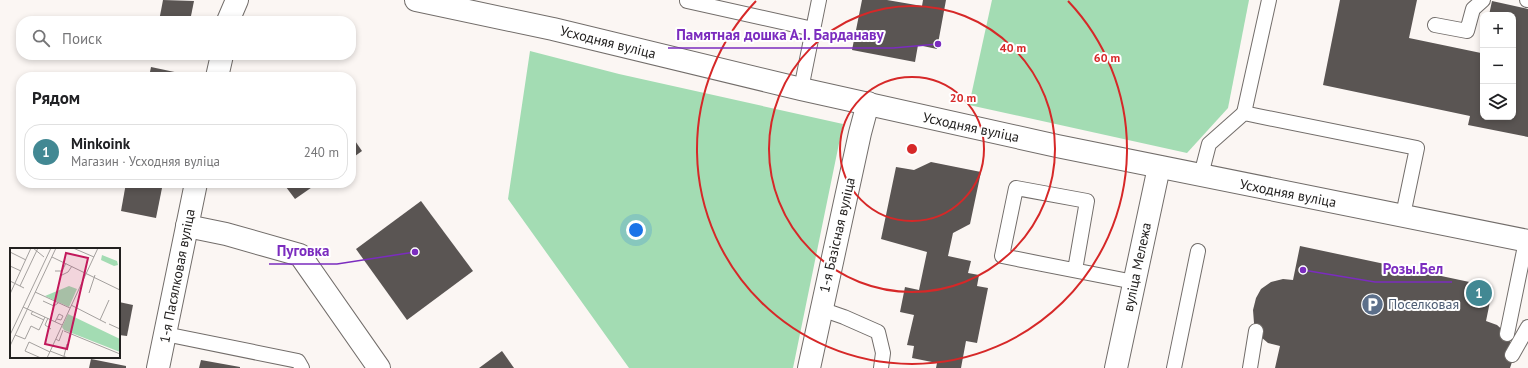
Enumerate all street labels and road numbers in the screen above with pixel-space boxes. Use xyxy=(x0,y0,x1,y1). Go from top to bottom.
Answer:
street label: Усходняя вуліца xyxy=(558,21,658,63)
street label: Усходняя вуліца xyxy=(921,108,1021,146)
street label: Усходняя вуліца xyxy=(1238,175,1338,211)
street label: 1-я Базісная вуліца xyxy=(815,176,859,294)
street label: 1-я Пасялковая вуліца xyxy=(155,207,199,345)
street label: вуліца Мележа xyxy=(1119,221,1155,313)

